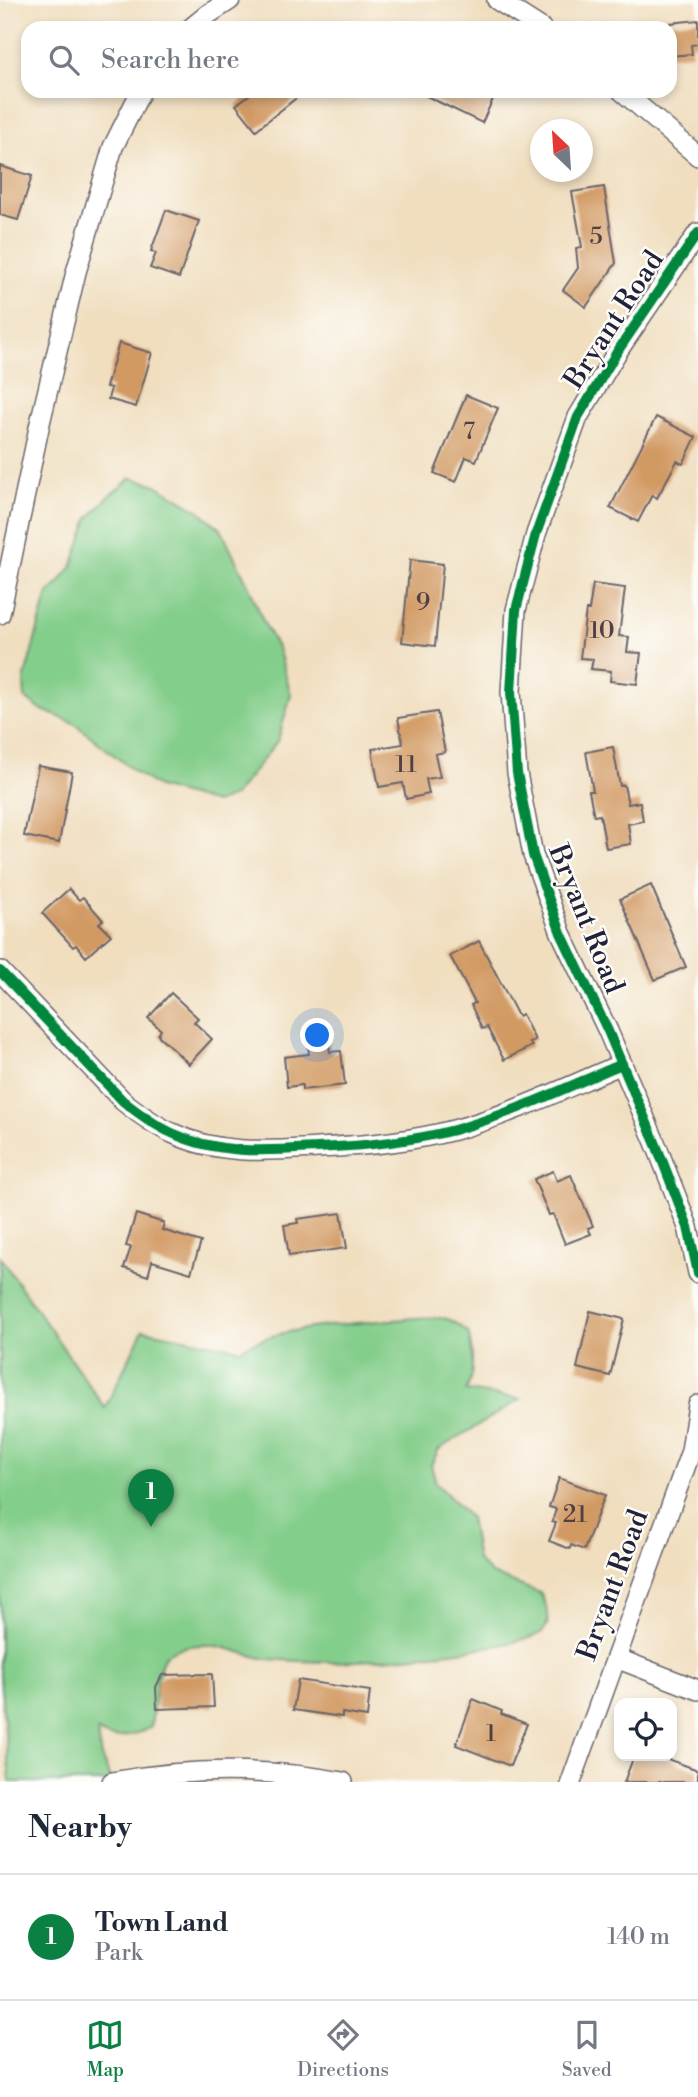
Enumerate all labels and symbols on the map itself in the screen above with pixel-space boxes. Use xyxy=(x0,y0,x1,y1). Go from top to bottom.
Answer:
north arrow xyxy=(530,119,593,182)
house number: 5 xyxy=(589,222,603,252)
street label: Bryant Road xyxy=(556,244,672,397)
house number: 7 xyxy=(463,417,475,447)
house number: 9 xyxy=(416,588,430,618)
house number: 10 xyxy=(589,616,615,646)
house number: 11 xyxy=(395,750,417,780)
street label: Bryant Road xyxy=(540,838,632,999)
your location xyxy=(300,1018,334,1052)
pin: 1 xyxy=(128,1469,174,1527)
house number: 21 xyxy=(563,1500,588,1530)
street label: Bryant Road xyxy=(569,1505,656,1666)
house number: 1 xyxy=(486,1719,497,1749)

